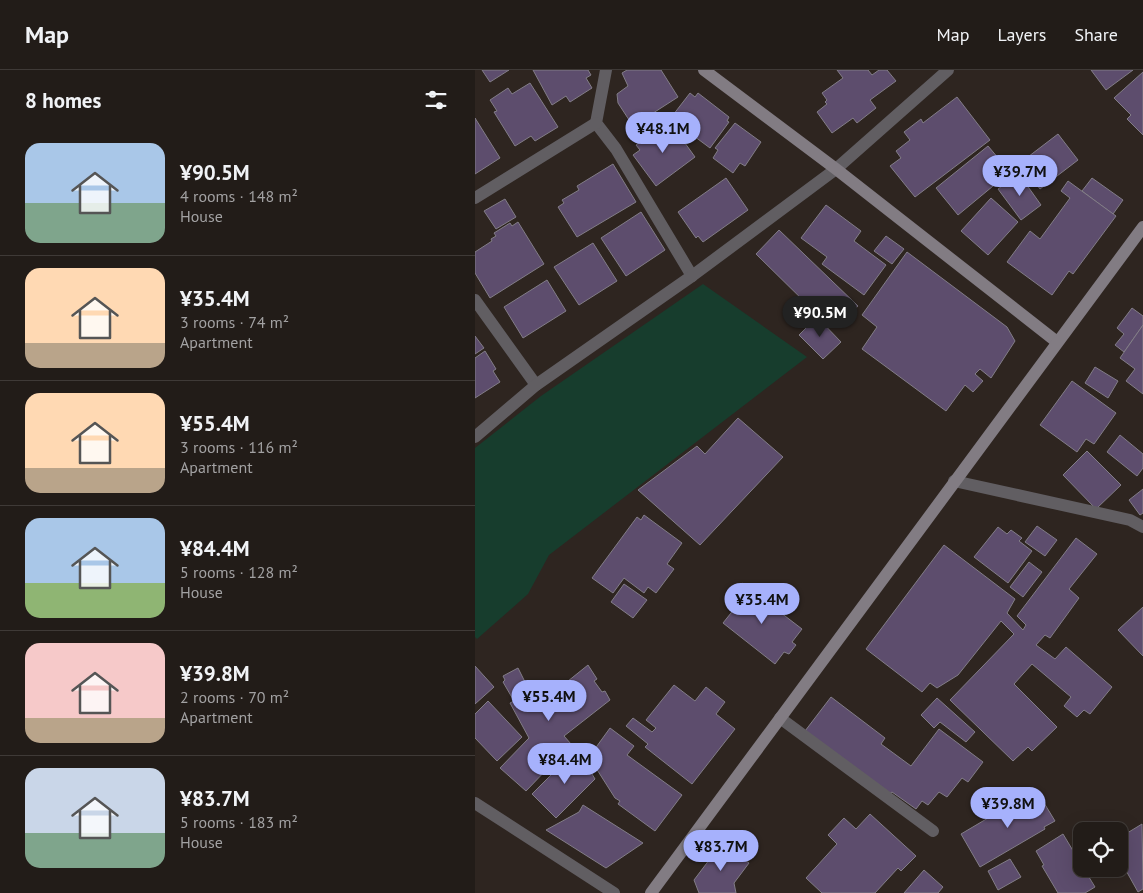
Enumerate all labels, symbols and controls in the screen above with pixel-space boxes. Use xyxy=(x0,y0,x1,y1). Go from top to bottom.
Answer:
text: Map xyxy=(25,19,69,50)
text: Map xyxy=(937,23,969,46)
text: Layers xyxy=(997,23,1046,46)
text: Share xyxy=(1074,23,1118,46)
icon: filters xyxy=(422,86,450,114)
text: 8 homes xyxy=(25,87,101,114)
pin: ¥48.1M xyxy=(622,112,704,154)
text: ¥48.1M xyxy=(636,118,690,138)
pin: ¥39.7M xyxy=(979,154,1061,197)
text: ¥90.5M xyxy=(180,159,250,186)
text: ¥39.7M xyxy=(993,161,1047,181)
icon: home xyxy=(65,163,125,223)
text: 4 rooms · 148 m² xyxy=(180,186,298,206)
text: House xyxy=(180,206,223,226)
text: ¥35.4M xyxy=(180,285,250,312)
icon: home xyxy=(65,288,125,348)
pin: ¥90.5M xyxy=(779,296,861,338)
text: ¥90.5M xyxy=(793,302,847,322)
text: 3 rooms · 74 m² xyxy=(180,312,289,332)
text: Apartment xyxy=(180,332,253,352)
text: ¥55.4M xyxy=(180,410,250,437)
icon: home xyxy=(65,413,125,473)
text: 3 rooms · 116 m² xyxy=(180,437,298,457)
text: Apartment xyxy=(180,457,253,477)
text: ¥84.4M xyxy=(180,535,250,562)
icon: home xyxy=(65,538,125,598)
text: 5 rooms · 128 m² xyxy=(180,562,298,582)
text: House xyxy=(180,582,223,602)
pin: ¥35.4M xyxy=(721,582,803,625)
text: ¥35.4M xyxy=(735,589,789,609)
text: ¥39.8M xyxy=(180,660,250,687)
icon: home xyxy=(65,663,125,723)
pin: ¥55.4M xyxy=(508,680,590,722)
text: ¥55.4M xyxy=(522,686,576,706)
text: 2 rooms · 70 m² xyxy=(180,687,289,707)
text: Apartment xyxy=(180,707,253,727)
pin: ¥84.4M xyxy=(524,742,606,785)
text: ¥84.4M xyxy=(538,749,592,769)
text: ¥83.7M xyxy=(180,785,250,812)
pin: ¥39.8M xyxy=(967,786,1049,829)
icon: home xyxy=(65,788,125,848)
text: ¥39.8M xyxy=(981,793,1035,813)
text: 5 rooms · 183 m² xyxy=(180,812,298,832)
map controls xyxy=(1073,822,1128,877)
button: locate xyxy=(1073,822,1128,877)
pin: ¥83.7M xyxy=(680,830,762,872)
text: House xyxy=(180,832,223,852)
text: ¥83.7M xyxy=(694,836,748,856)

